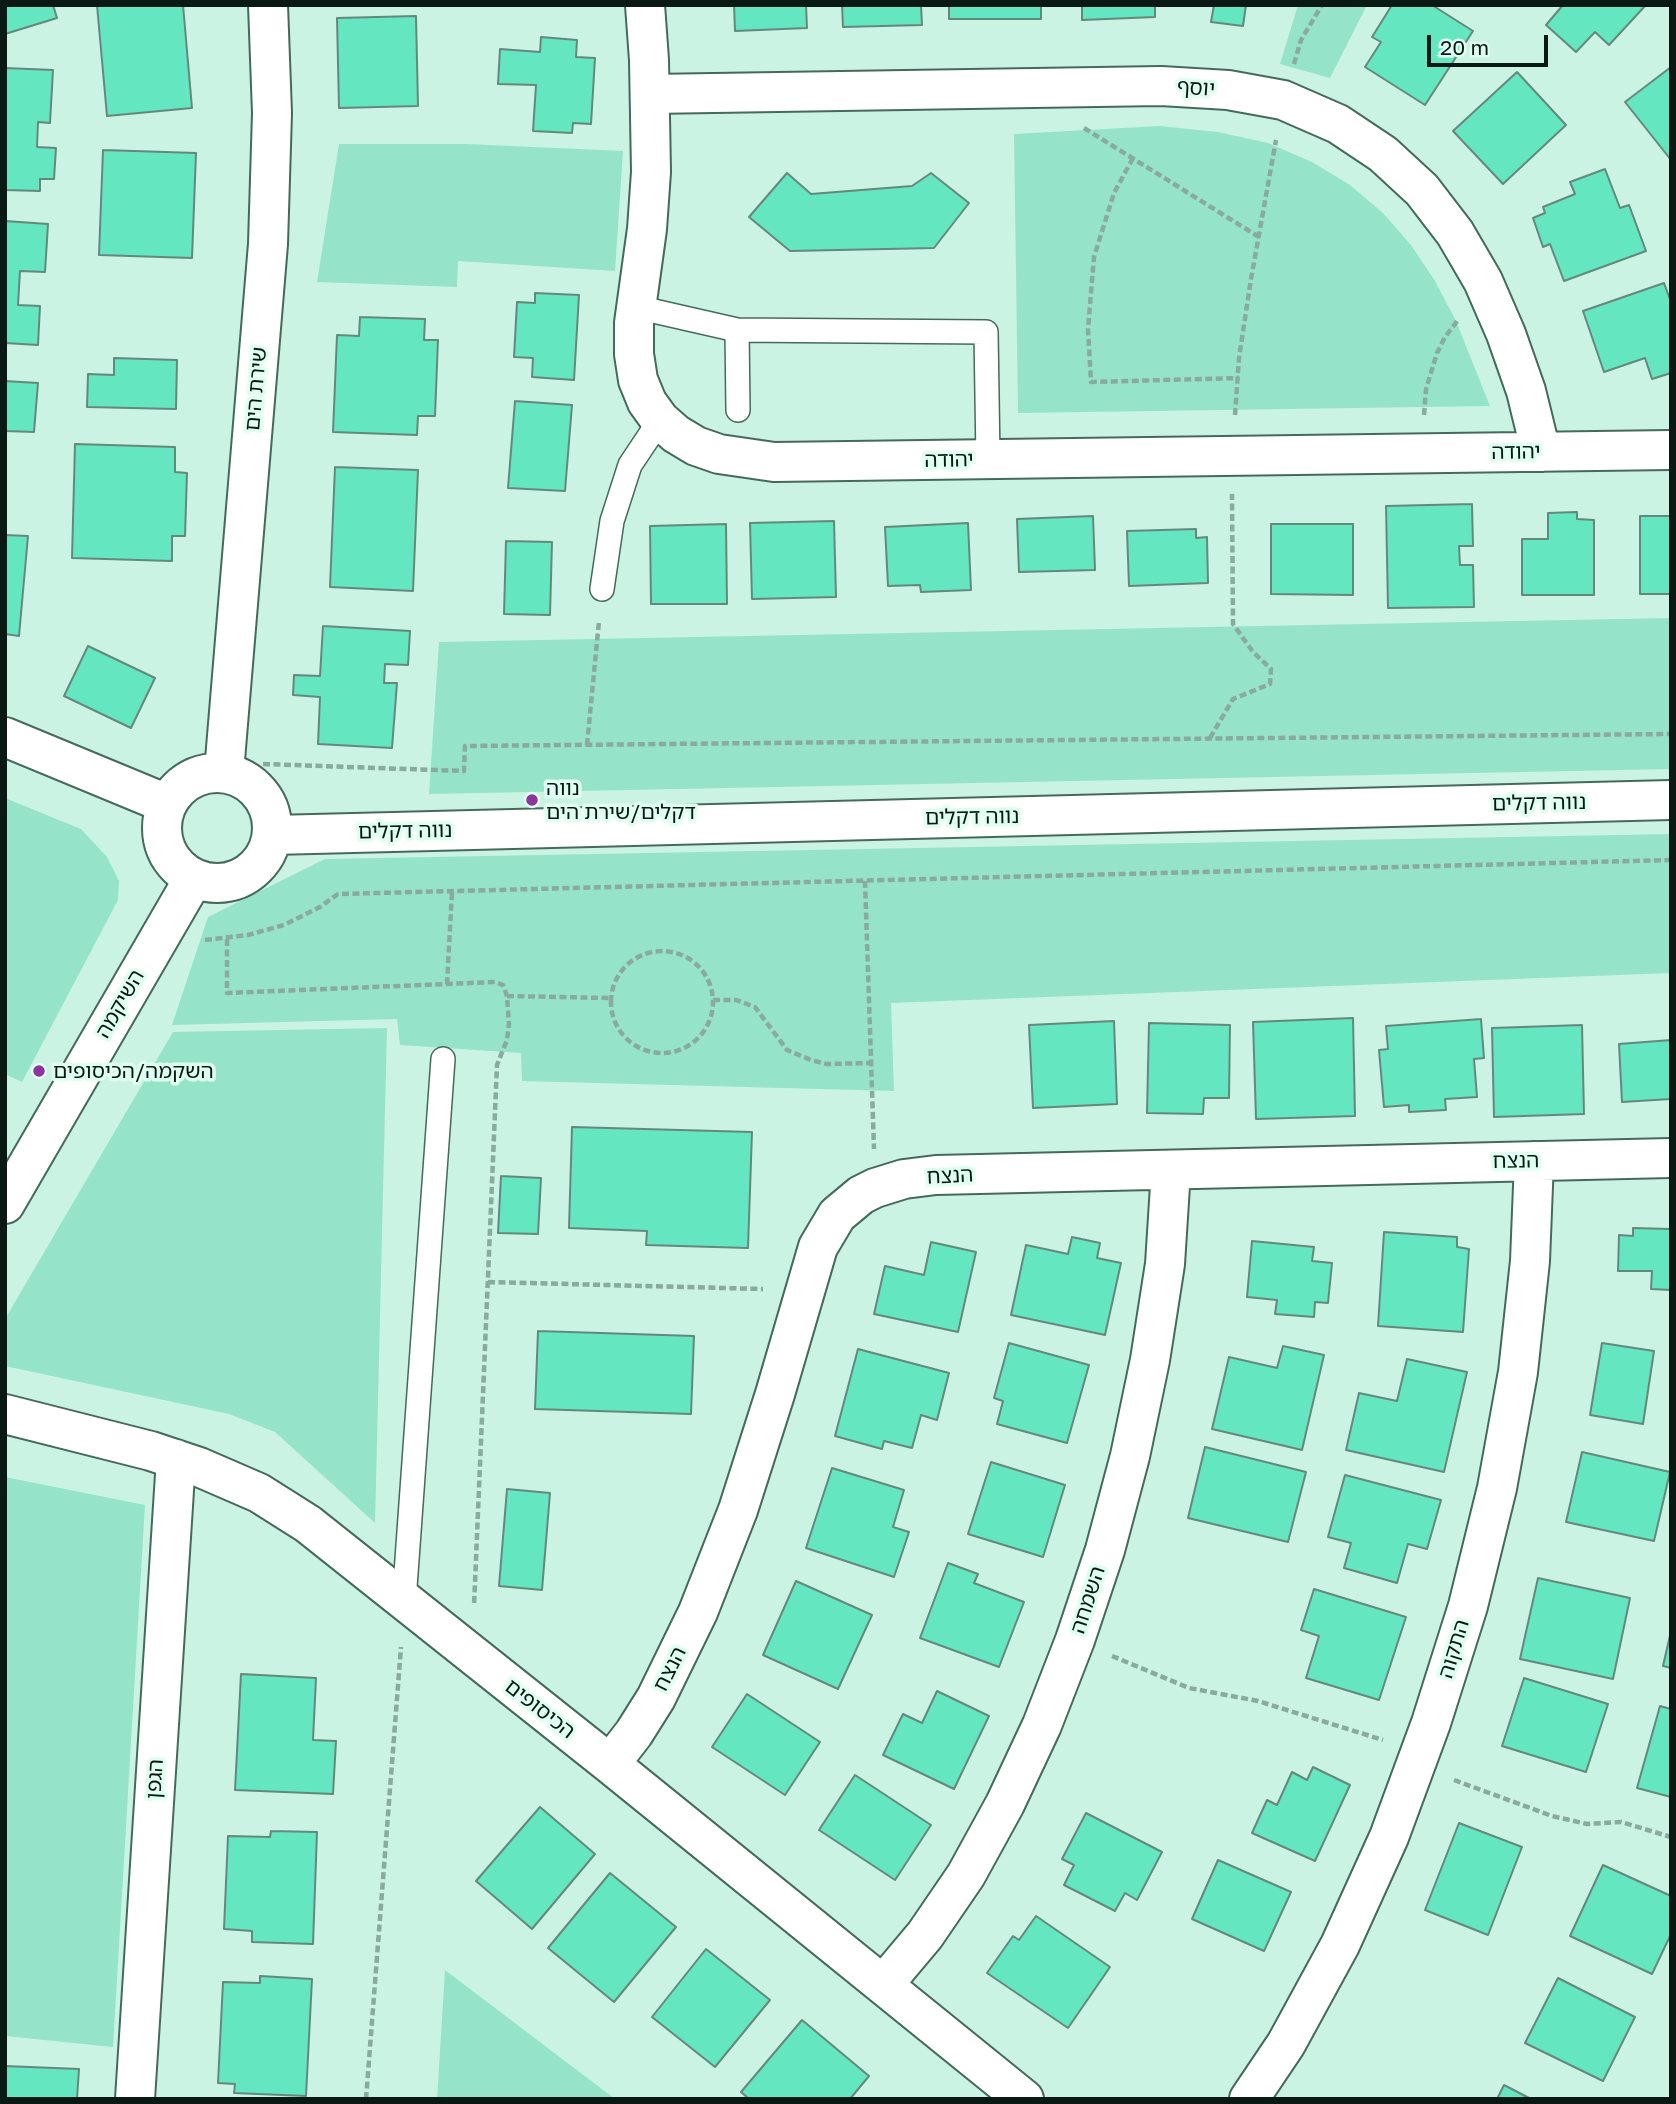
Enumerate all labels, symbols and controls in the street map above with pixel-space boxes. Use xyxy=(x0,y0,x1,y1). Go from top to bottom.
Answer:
scale bar xyxy=(1431,21,1552,65)
text: 20 m xyxy=(1440,34,1489,60)
street label: יוסף xyxy=(1176,74,1216,102)
street label: שירת הים xyxy=(240,346,272,432)
street label: יהודה xyxy=(1491,439,1541,465)
street label: יהודה xyxy=(924,447,974,473)
place label: נווה דקלים/שירת הים xyxy=(546,775,696,825)
street label: נווה דקלים xyxy=(1492,790,1586,816)
marker: נווה דקלים/שירת הים xyxy=(524,792,540,808)
street label: נווה דקלים xyxy=(925,804,1019,830)
street label: נווה דקלים xyxy=(358,818,452,844)
street label: השיקמה xyxy=(90,965,150,1043)
place label: השקמה/הכיסופים xyxy=(53,1058,214,1084)
marker: השקמה/הכיסופים xyxy=(31,1063,47,1079)
street label: הנצח xyxy=(1492,1148,1540,1174)
street label: הנצח xyxy=(926,1162,974,1190)
street label: השמחה xyxy=(1065,1563,1111,1637)
street label: התקוה xyxy=(1433,1617,1475,1681)
street label: הנצח xyxy=(648,1642,692,1696)
street label: הכיסופים xyxy=(500,1674,580,1744)
street label: הגפן xyxy=(141,1758,169,1800)

